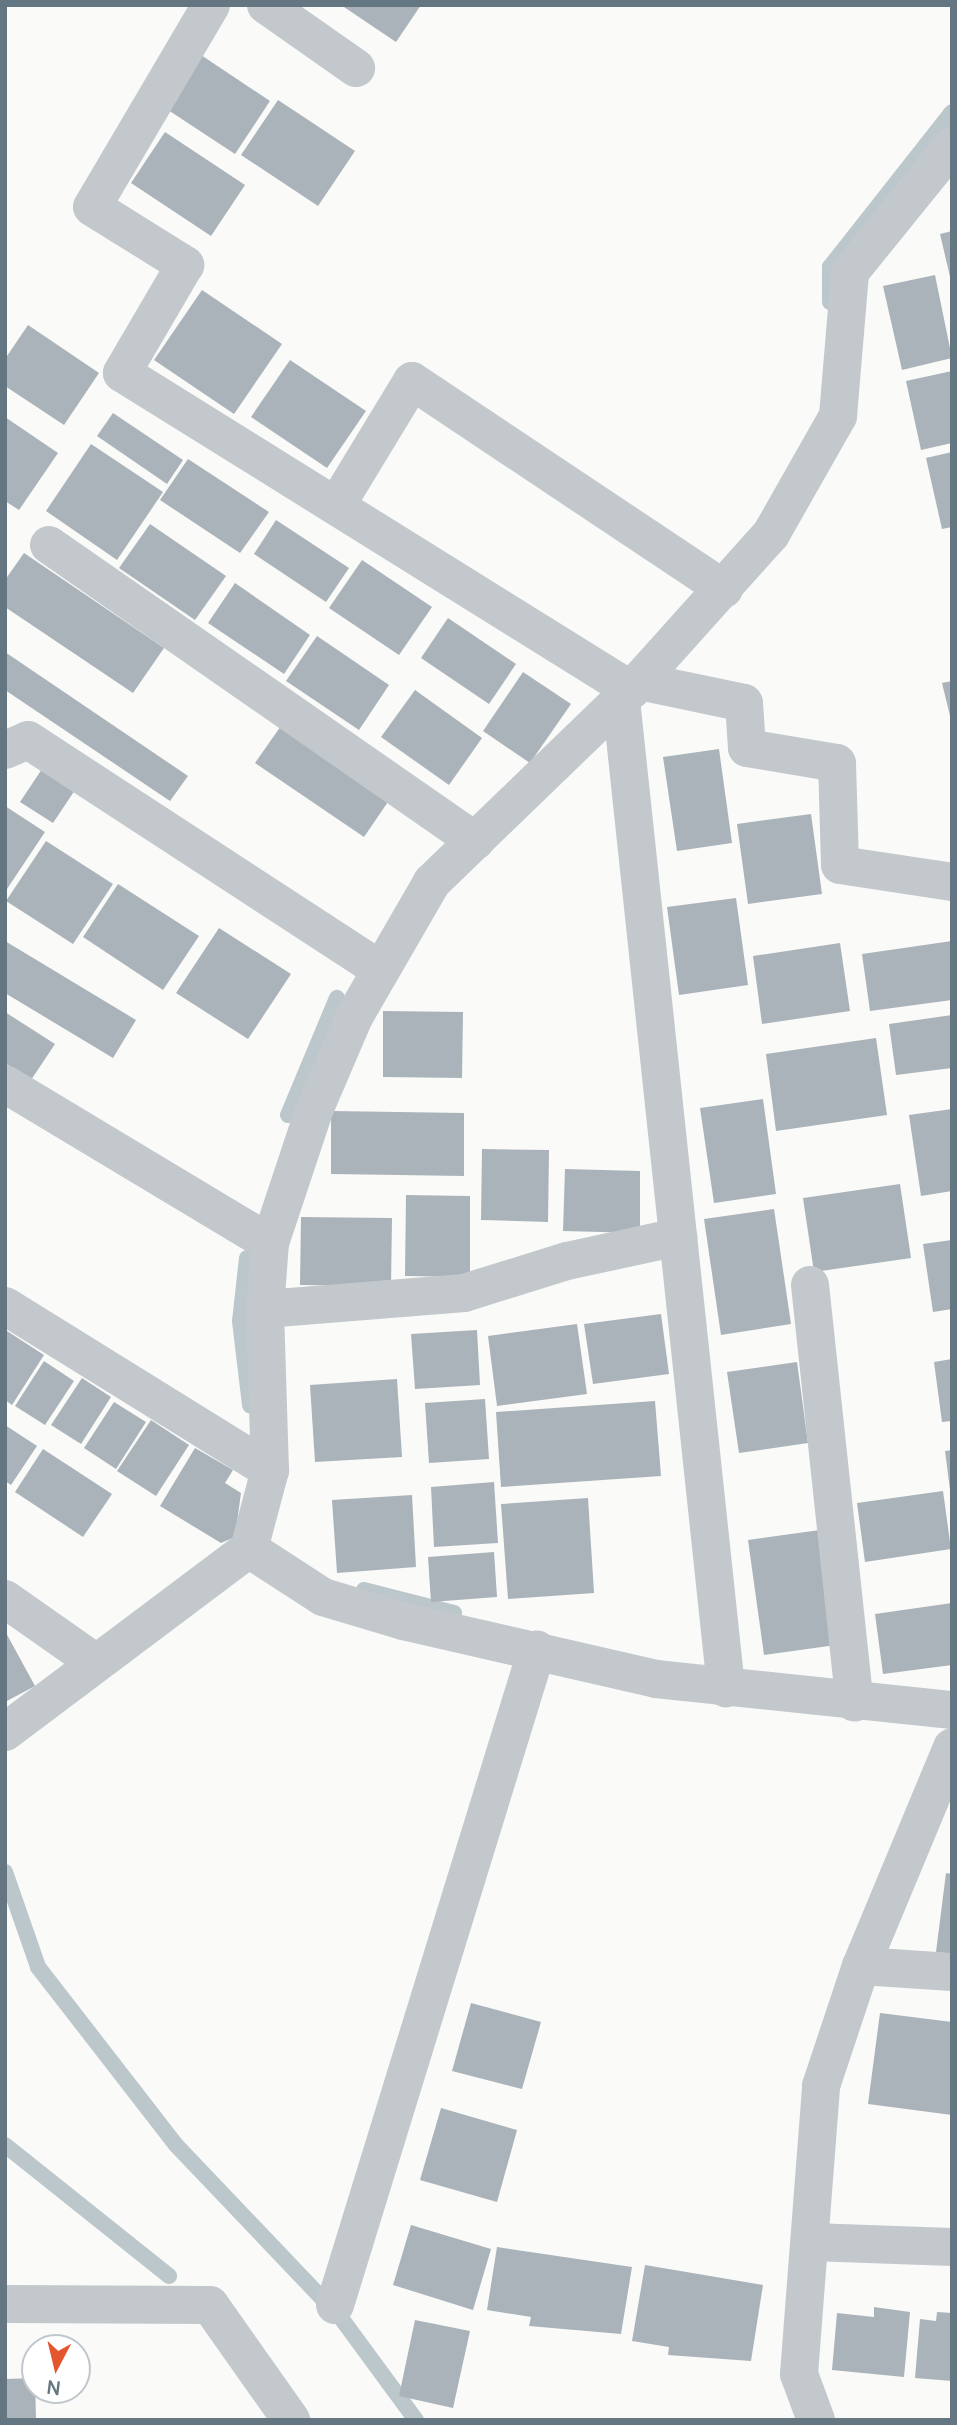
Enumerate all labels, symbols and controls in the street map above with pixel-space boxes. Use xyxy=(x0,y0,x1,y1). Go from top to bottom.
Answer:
north arrow xyxy=(21,2334,91,2404)
text: N xyxy=(45,2374,62,2402)

